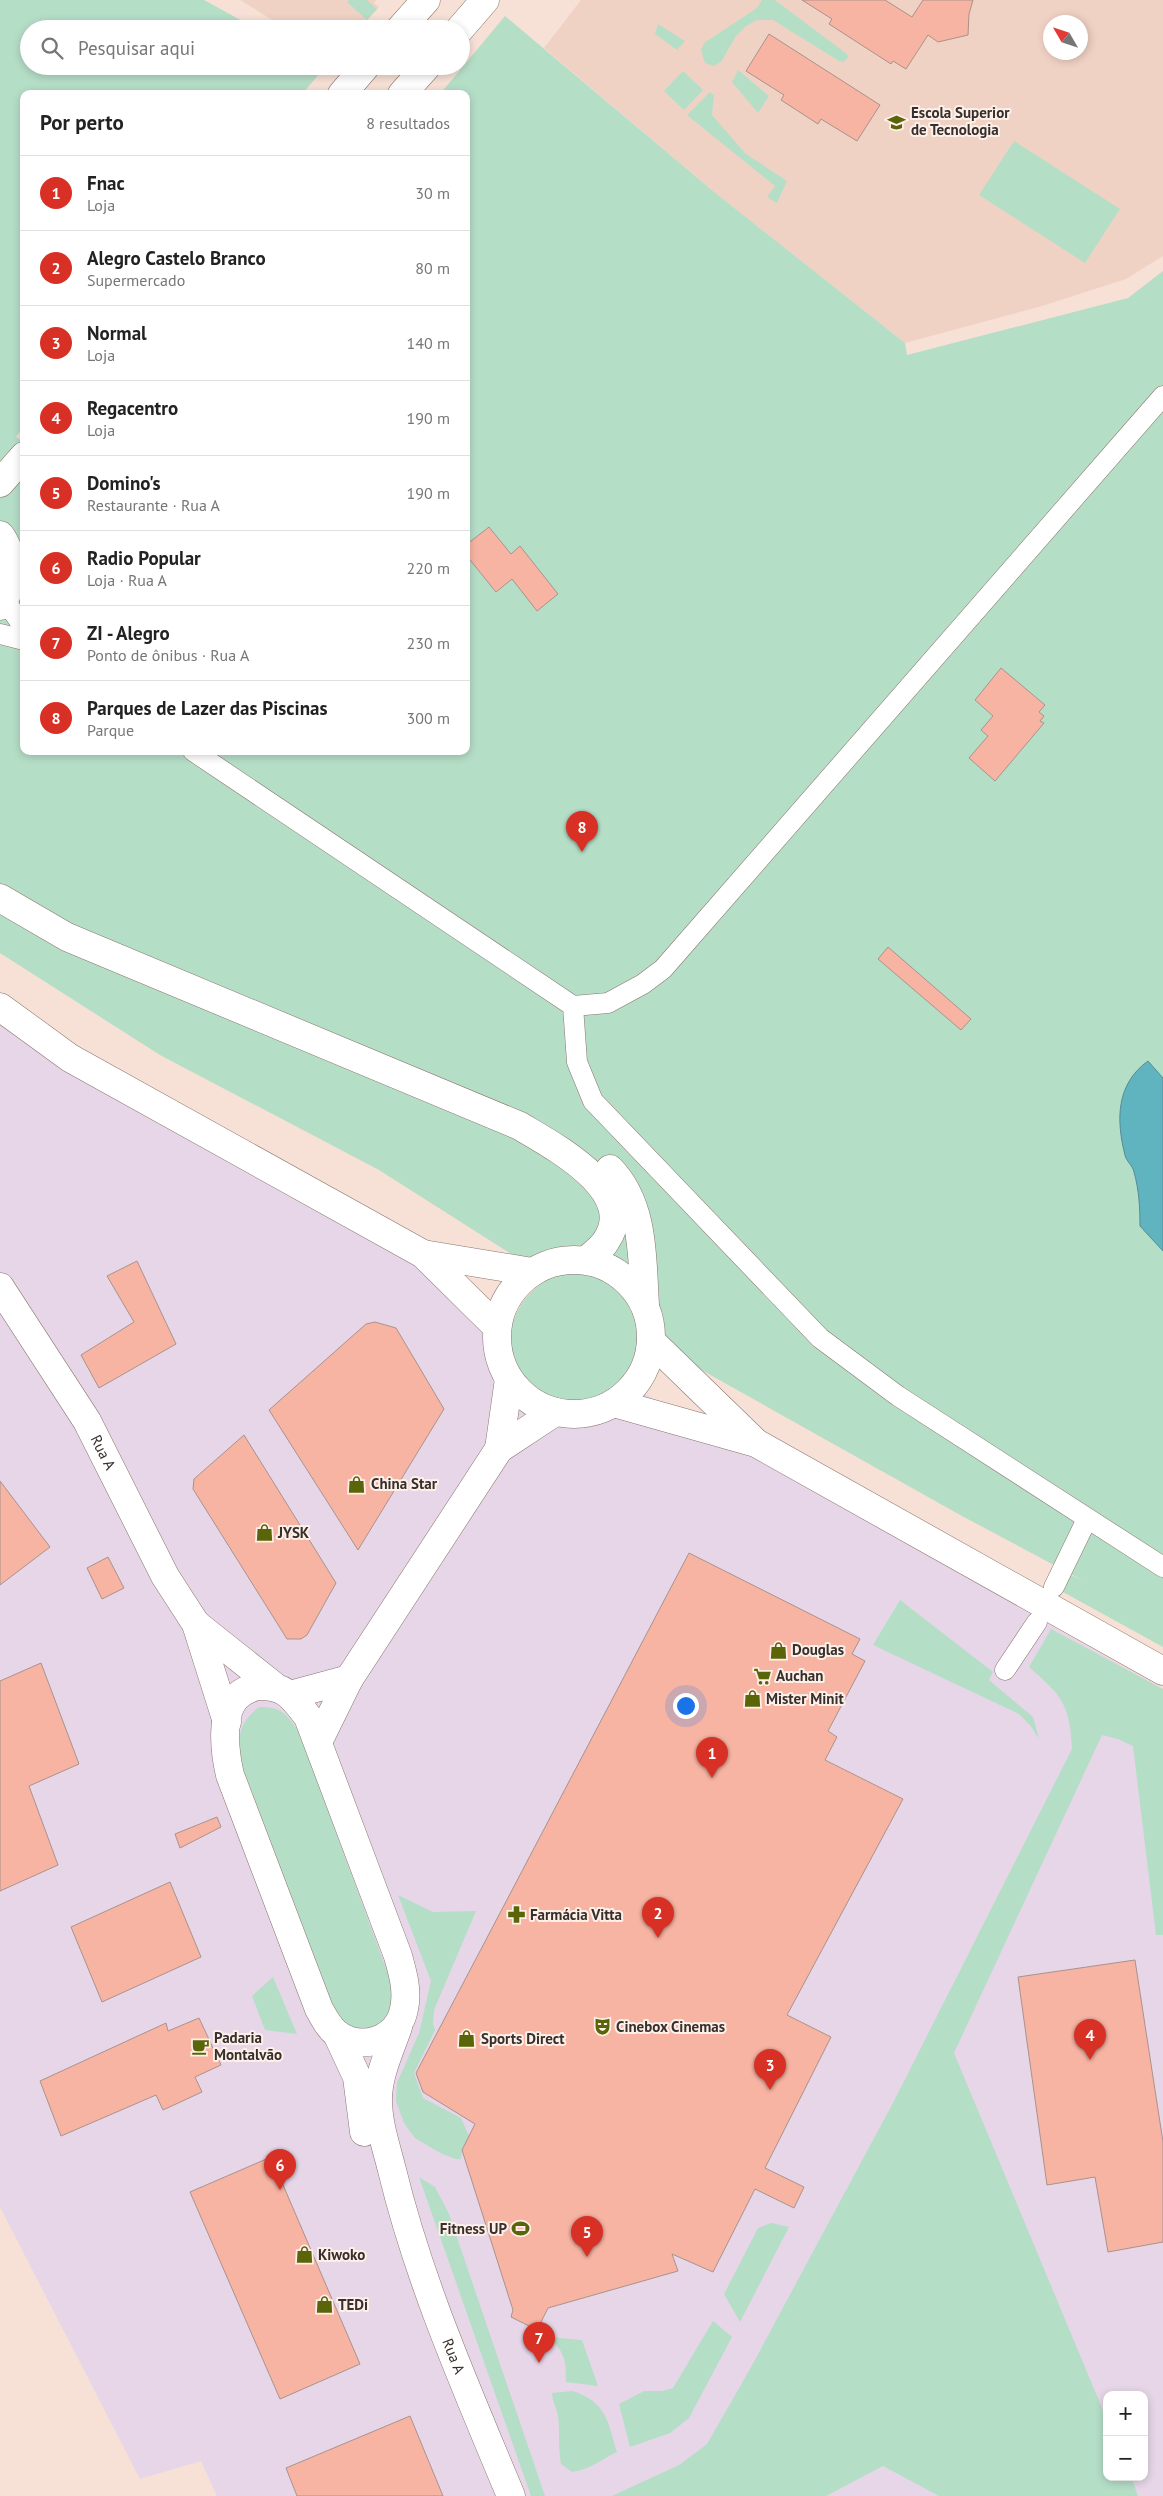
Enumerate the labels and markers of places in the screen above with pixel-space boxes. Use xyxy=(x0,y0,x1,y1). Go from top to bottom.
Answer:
place label: Escola Superior de Tecnologia xyxy=(911,103,1010,139)
school or university icon: Escola Superior de Tecnologia xyxy=(887,112,907,132)
pin: 8 xyxy=(566,811,598,852)
shop icon: China Star xyxy=(347,1474,367,1494)
place label: China Star xyxy=(371,1474,438,1493)
shop icon: JYSK xyxy=(254,1523,274,1543)
place label: JYSK xyxy=(277,1523,310,1542)
shop icon: Douglas xyxy=(768,1640,788,1660)
place label: Douglas xyxy=(792,1640,844,1659)
supermarket icon: Auchan xyxy=(752,1666,772,1686)
place label: Auchan xyxy=(776,1666,823,1685)
shop icon: Mister Minit xyxy=(742,1689,762,1709)
place label: Mister Minit xyxy=(766,1689,844,1708)
pin: 1 xyxy=(696,1737,728,1778)
pin: 2 xyxy=(642,1897,674,1938)
pharmacy icon: Farmácia Vitta xyxy=(506,1905,526,1925)
place label: Farmácia Vitta xyxy=(530,1905,622,1924)
theatre icon: Cinebox Cinemas xyxy=(592,2017,612,2037)
place label: Cinebox Cinemas xyxy=(616,2017,725,2036)
pin: 4 xyxy=(1074,2019,1106,2060)
place label: Padaria Montalvão xyxy=(214,2028,282,2064)
shop icon: Sports Direct xyxy=(457,2029,477,2049)
place label: Sports Direct xyxy=(481,2029,565,2048)
cafe icon: Padaria Montalvão xyxy=(190,2037,210,2057)
pin: 3 xyxy=(754,2049,786,2090)
pin: 6 xyxy=(264,2149,296,2190)
pin: 5 xyxy=(571,2216,603,2257)
place label: Fitness UP xyxy=(440,2219,507,2238)
sports icon: Fitness UP xyxy=(511,2219,531,2239)
shop icon: Kiwoko xyxy=(294,2245,314,2265)
place label: Kiwoko xyxy=(318,2245,365,2264)
shop icon: TEDi xyxy=(314,2295,334,2315)
place label: TEDi xyxy=(338,2295,368,2314)
pin: 7 xyxy=(523,2322,555,2363)

